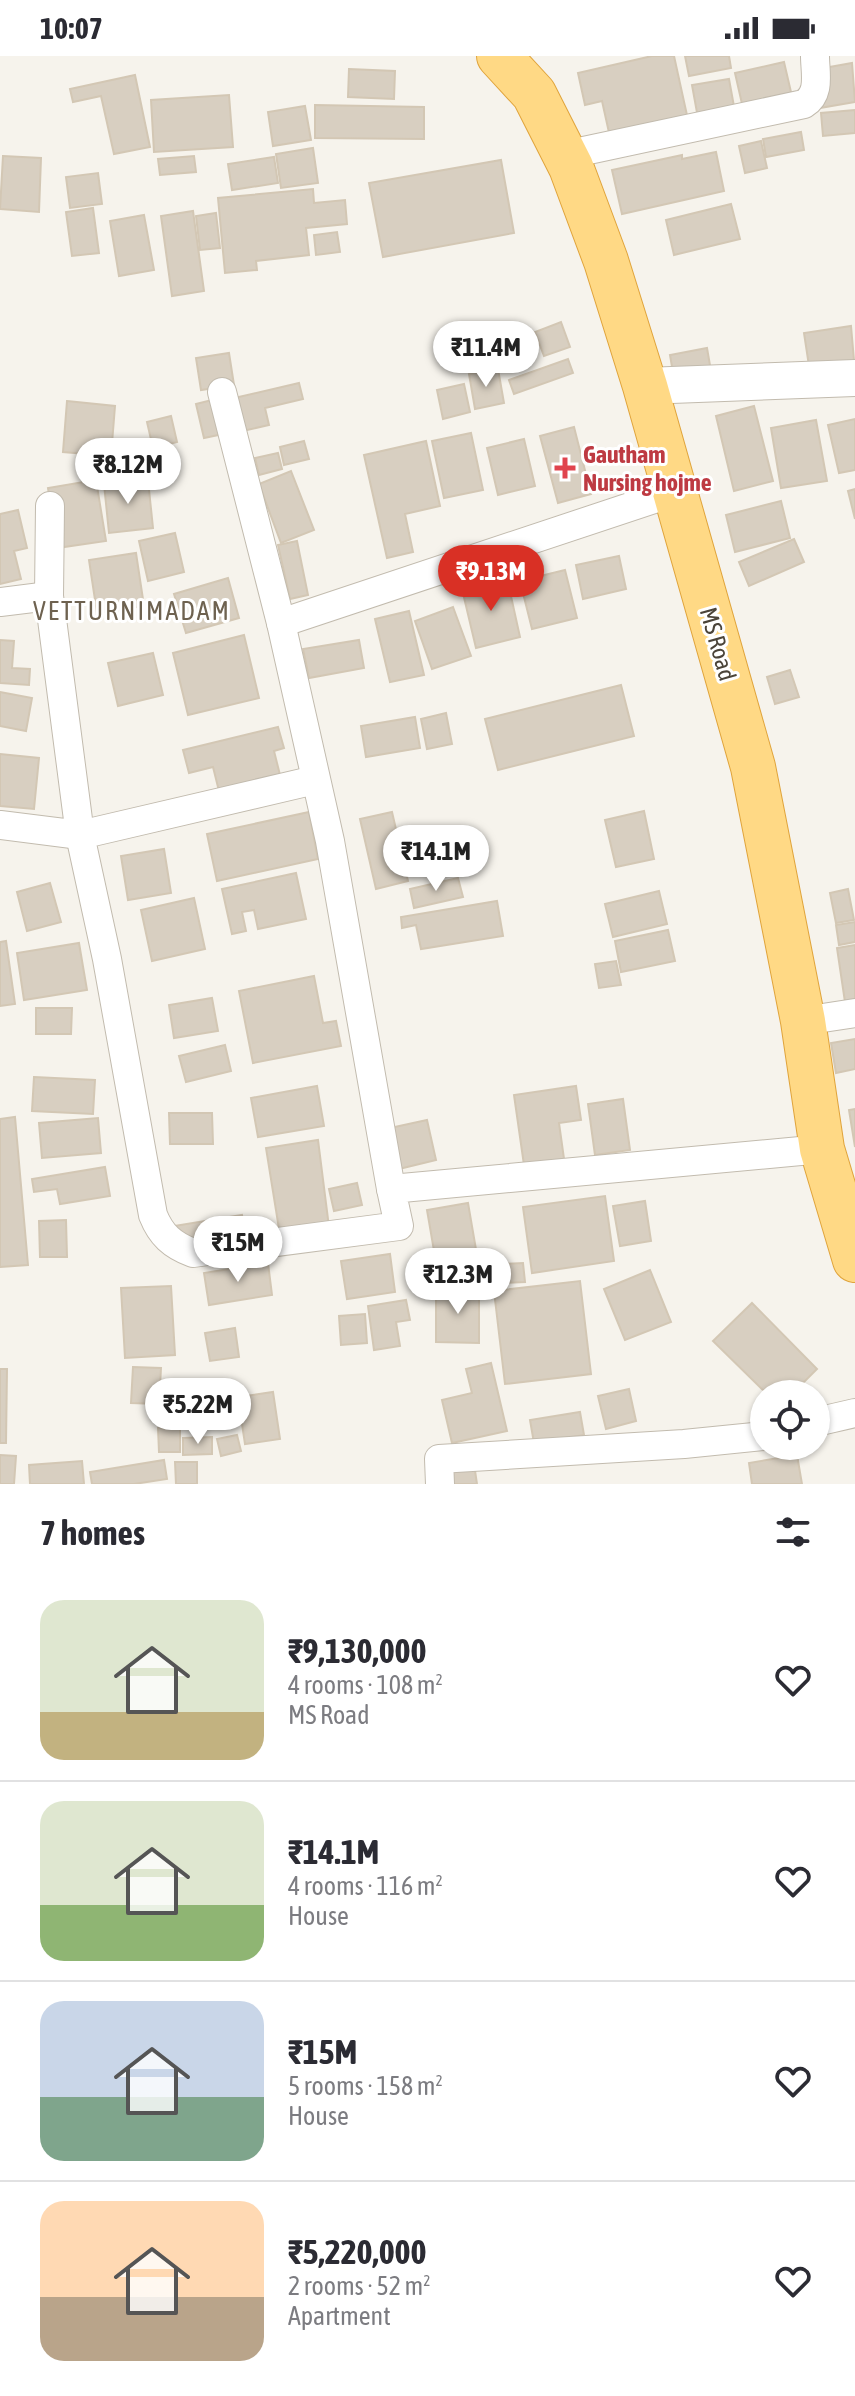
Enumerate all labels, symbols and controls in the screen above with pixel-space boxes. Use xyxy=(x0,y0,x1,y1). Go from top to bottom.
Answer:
text: 10:07 xyxy=(40,11,103,45)
pin: ₹11.4M xyxy=(421,321,551,389)
text: ₹11.4M xyxy=(451,332,521,362)
pin: ₹8.12M xyxy=(63,438,193,506)
place label: Gautham Nursing hojme xyxy=(583,441,712,496)
text: ₹8.12M xyxy=(93,449,163,479)
marker: Gautham Nursing hojme xyxy=(554,457,576,479)
pin: ₹9.13M xyxy=(426,545,556,613)
text: ₹9.13M xyxy=(456,556,526,586)
district label: VETTURNIMADAM xyxy=(33,596,231,626)
street label: MS Road xyxy=(695,604,741,684)
pin: ₹14.1M xyxy=(371,825,501,893)
text: ₹14.1M xyxy=(401,836,471,866)
pin: ₹15M xyxy=(191,1216,285,1284)
text: ₹15M xyxy=(211,1227,265,1257)
pin: ₹12.3M xyxy=(393,1248,523,1316)
text: ₹12.3M xyxy=(423,1259,493,1289)
pin: ₹5.22M xyxy=(133,1378,263,1446)
map controls xyxy=(750,1380,830,1460)
button: locate xyxy=(750,1380,830,1460)
text: ₹5.22M xyxy=(163,1389,233,1419)
icon: filters xyxy=(771,1510,815,1554)
text: 7 homes xyxy=(40,1513,145,1552)
text: ₹9,130,000 xyxy=(288,1631,427,1670)
icon: home xyxy=(104,1632,200,1728)
icon: heart xyxy=(771,1658,815,1702)
text: 4 rooms · 108 m² xyxy=(288,1670,443,1700)
text: MS Road xyxy=(288,1700,370,1730)
text: ₹14.1M xyxy=(288,1832,379,1871)
icon: home xyxy=(104,1833,200,1929)
icon: heart xyxy=(771,1859,815,1903)
text: 4 rooms · 116 m² xyxy=(288,1871,443,1901)
text: House xyxy=(288,1901,349,1931)
text: ₹15M xyxy=(288,2032,357,2071)
icon: home xyxy=(104,2033,200,2129)
icon: heart xyxy=(771,2059,815,2103)
text: 5 rooms · 158 m² xyxy=(288,2071,443,2101)
text: House xyxy=(288,2101,349,2131)
text: ₹5,220,000 xyxy=(288,2232,427,2271)
icon: home xyxy=(104,2233,200,2329)
icon: heart xyxy=(771,2259,815,2303)
text: 2 rooms · 52 m² xyxy=(288,2271,430,2301)
text: Apartment xyxy=(288,2301,391,2331)

